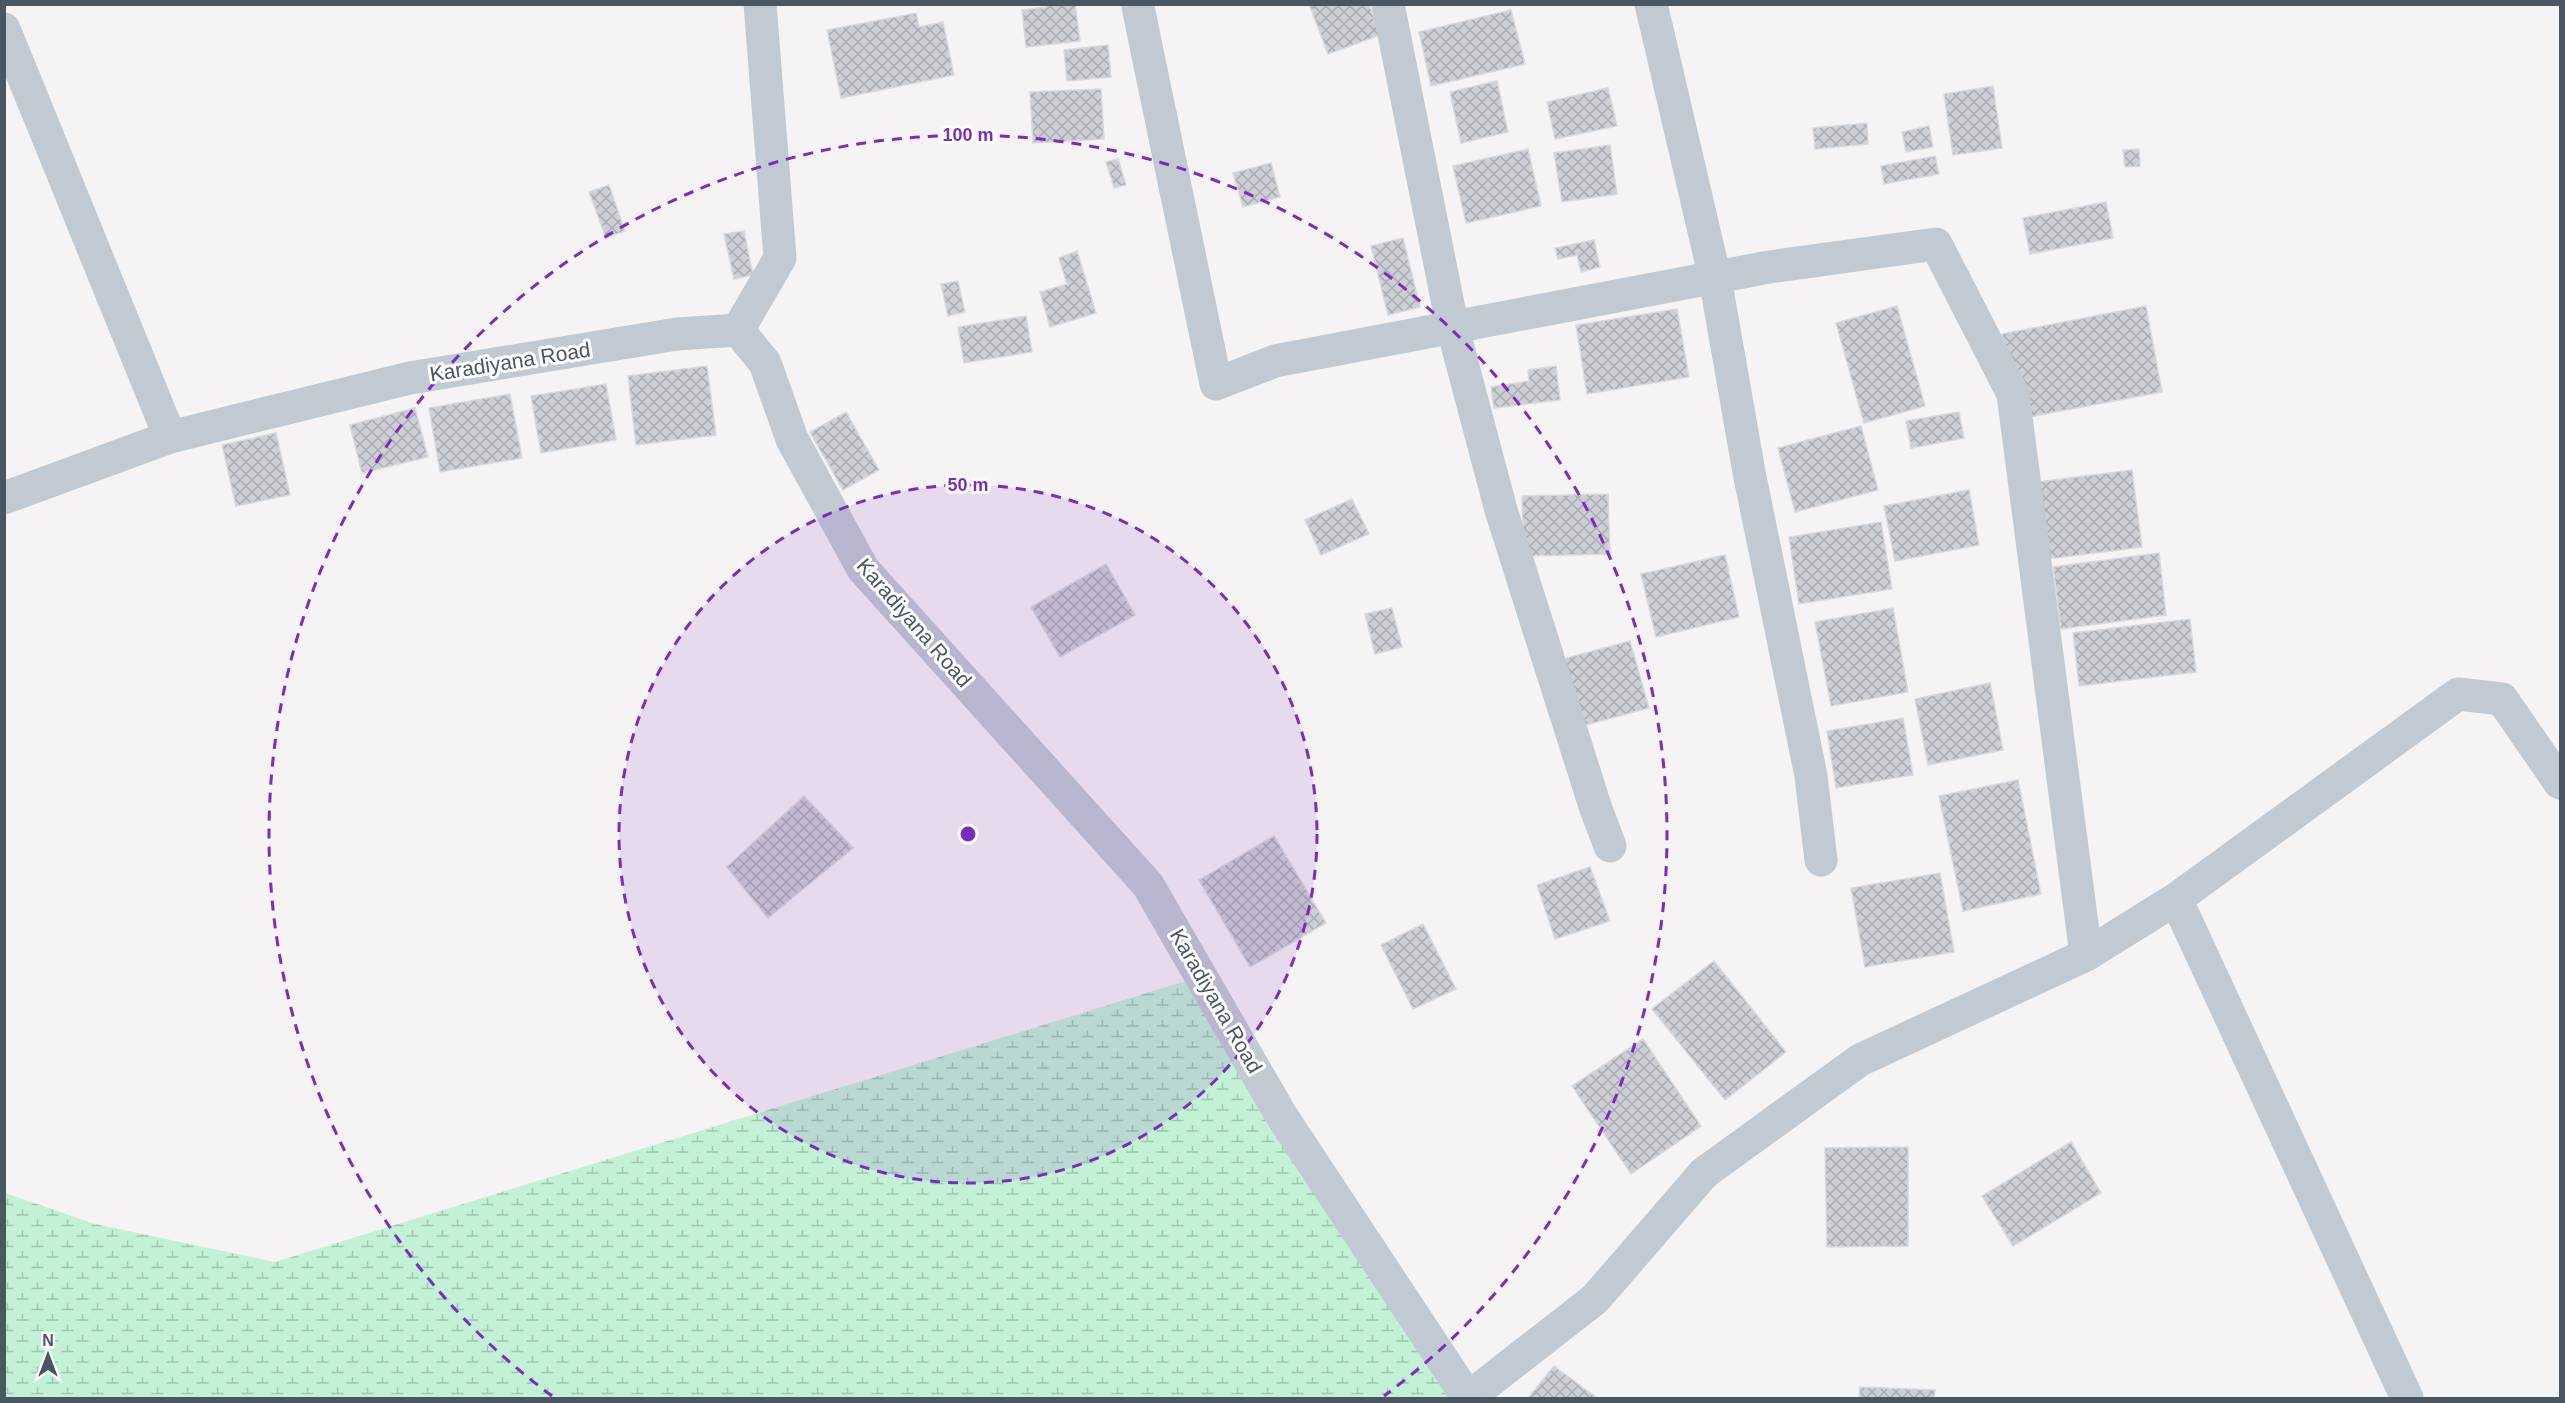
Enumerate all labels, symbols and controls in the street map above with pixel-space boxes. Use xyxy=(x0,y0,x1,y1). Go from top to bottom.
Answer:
text: 100 m xyxy=(942,125,994,145)
street label: Karadiyana Road xyxy=(428,337,592,386)
text: 50 m xyxy=(947,475,989,495)
street label: Karadiyana Road xyxy=(852,554,976,691)
centre of rings xyxy=(958,824,978,844)
street label: Karadiyana Road xyxy=(1166,925,1267,1077)
north arrow xyxy=(18,1325,78,1385)
text: N xyxy=(42,1332,54,1349)

